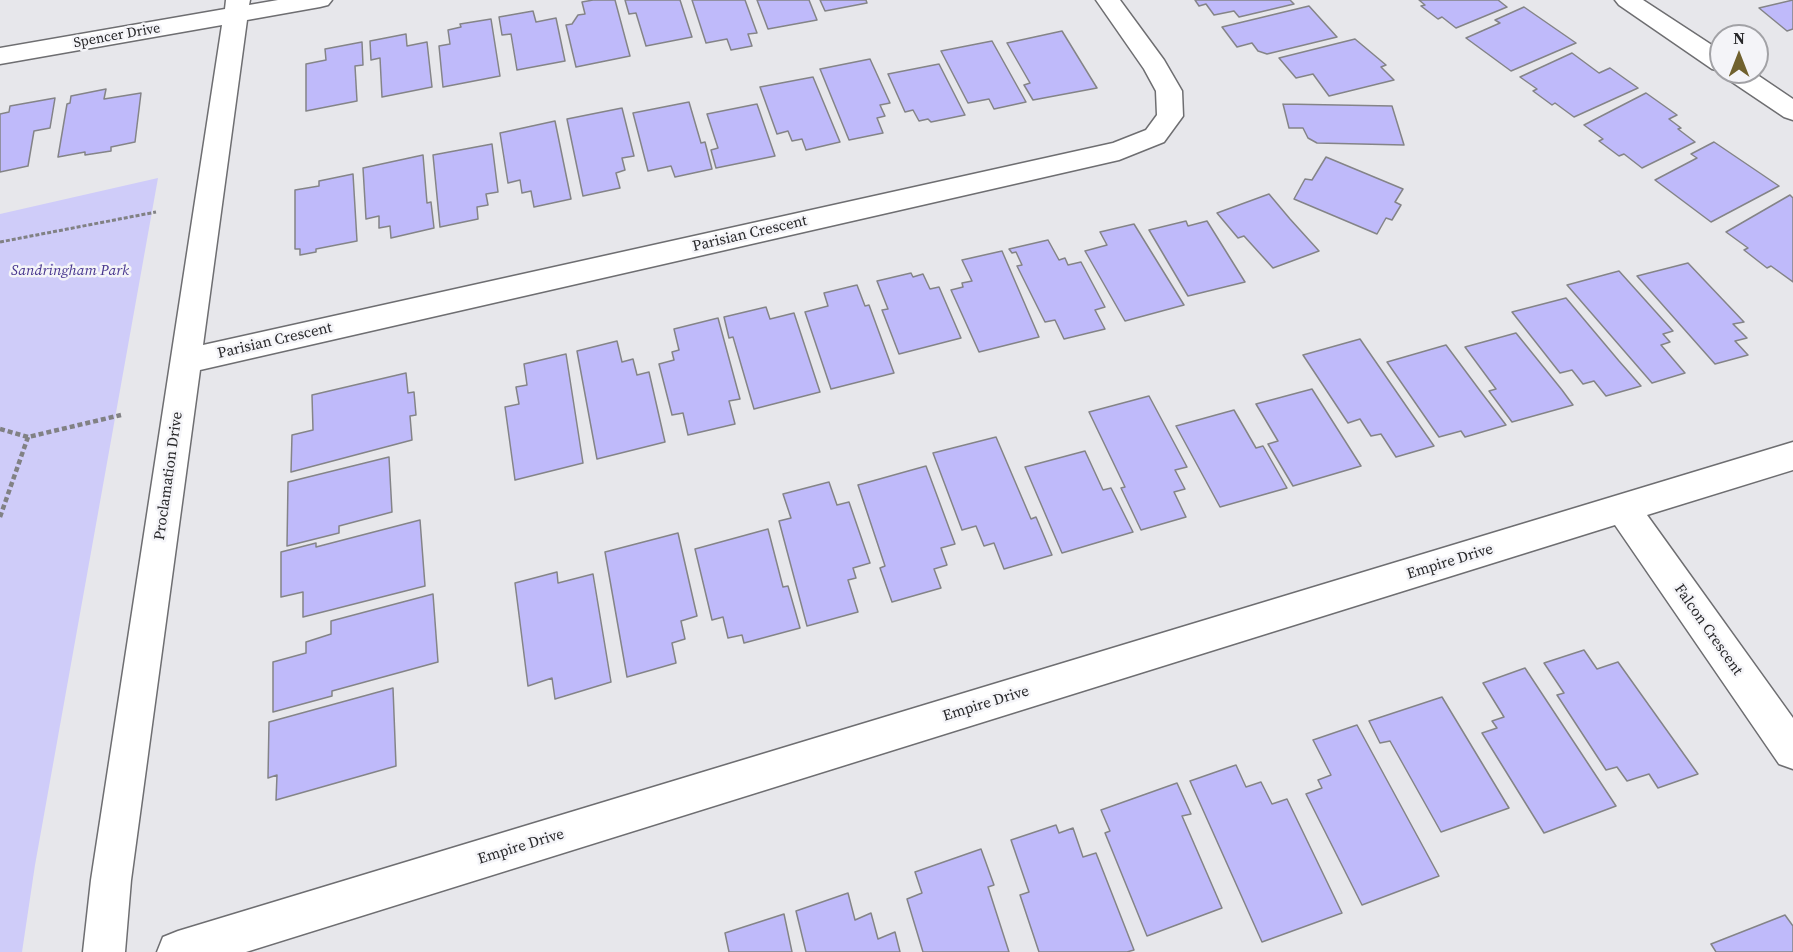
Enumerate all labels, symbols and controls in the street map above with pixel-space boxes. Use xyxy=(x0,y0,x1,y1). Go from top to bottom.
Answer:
street label: Spencer Drive xyxy=(72,20,162,52)
north arrow xyxy=(1709,24,1769,84)
text: N xyxy=(1733,27,1745,49)
street label: Parisian Crescent xyxy=(691,212,809,256)
park label: Sandringham Park xyxy=(11,262,129,280)
street label: Parisian Crescent xyxy=(216,319,334,363)
street label: Proclamation Drive xyxy=(151,411,187,541)
street label: Empire Drive xyxy=(1405,540,1495,584)
street label: Falcon Crescent xyxy=(1670,581,1746,679)
street label: Empire Drive xyxy=(941,682,1031,726)
street label: Empire Drive xyxy=(476,825,566,869)

